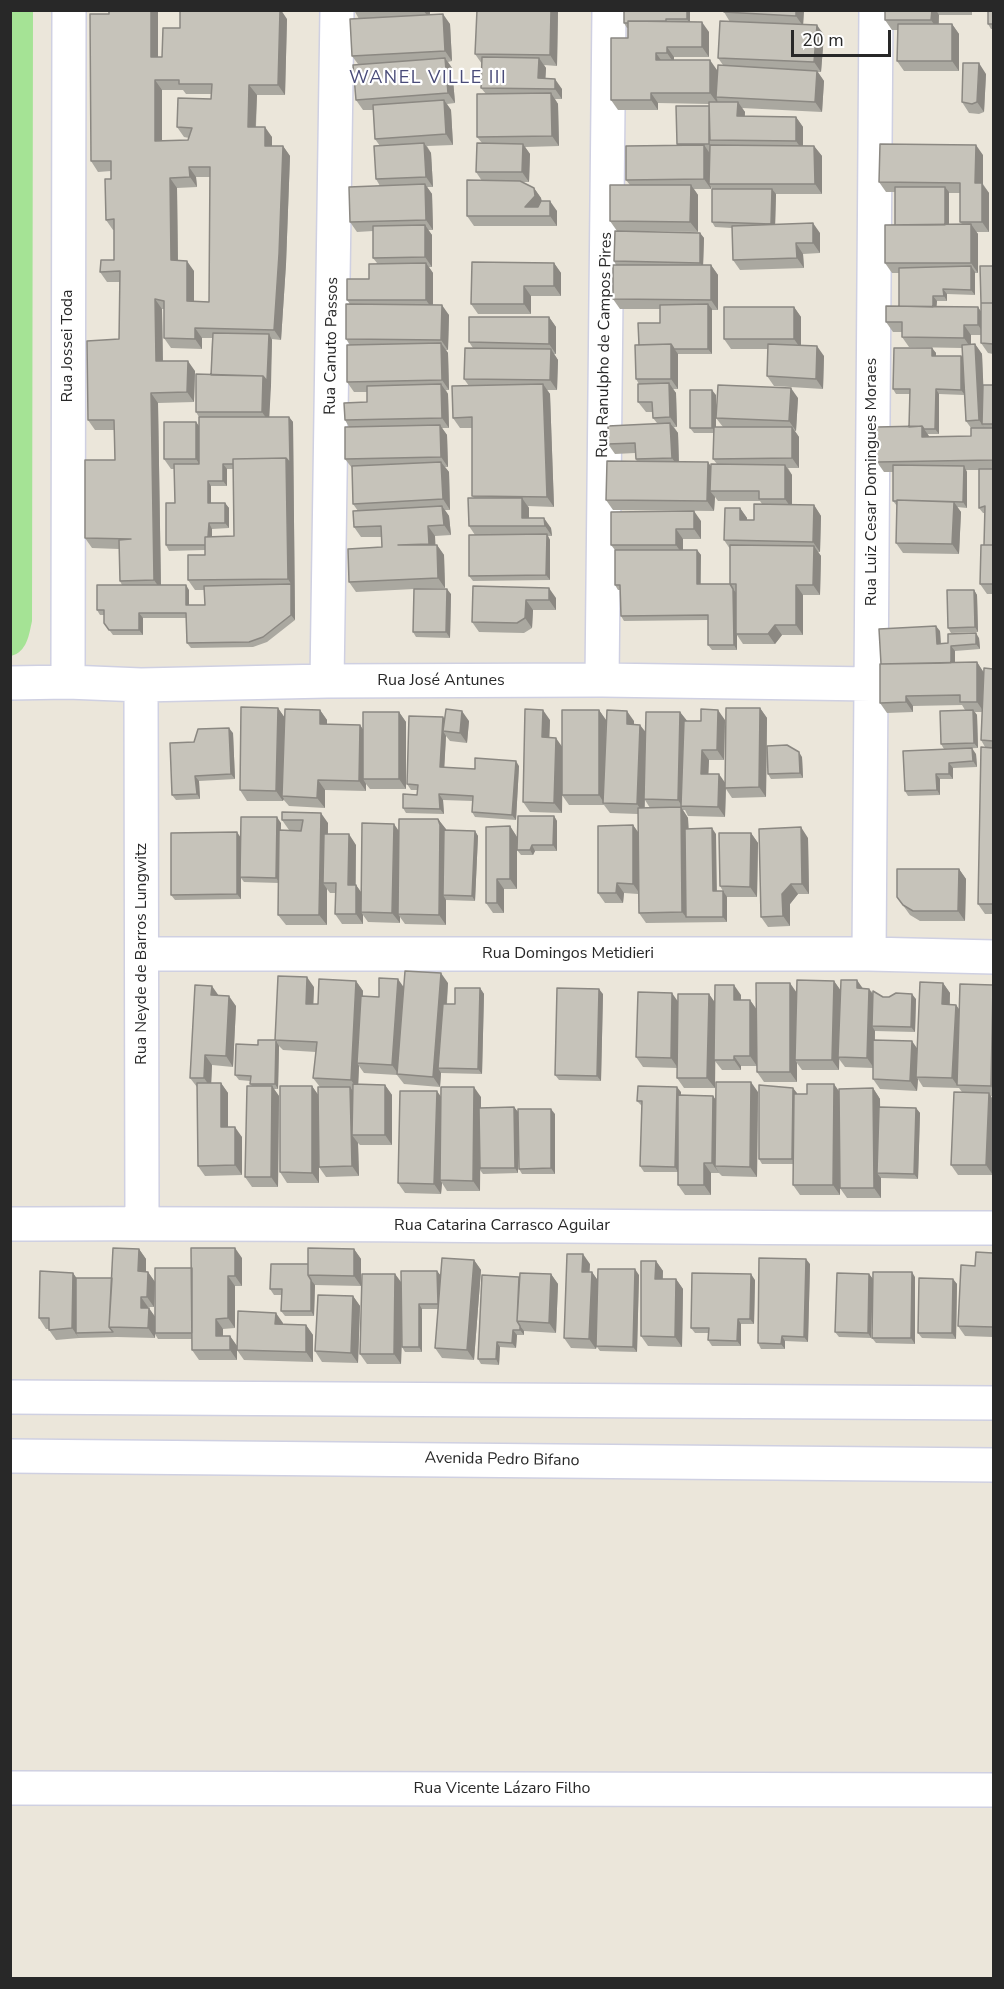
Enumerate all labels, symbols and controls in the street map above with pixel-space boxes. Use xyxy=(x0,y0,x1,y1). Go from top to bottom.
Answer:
scale bar xyxy=(794,18,894,56)
text: 20 m xyxy=(802,28,844,52)
district label: WANEL VILLE III xyxy=(349,68,507,90)
street label: Rua Ranulpho de Campos Pires xyxy=(593,232,617,458)
street label: Rua Canuto Passos xyxy=(321,277,343,415)
street label: Rua Jossei Toda xyxy=(58,289,78,403)
street label: Rua Luiz Cesar Domingues Moraes xyxy=(862,358,882,606)
street label: Rua José Antunes xyxy=(377,671,505,691)
street label: Rua Neyde de Barros Lungwitz xyxy=(132,843,152,1065)
street label: Rua Domingos Metidieri xyxy=(482,944,654,964)
street label: Rua Catarina Carrasco Aguilar xyxy=(394,1216,610,1236)
street label: Avenida Pedro Bifano xyxy=(424,1449,580,1471)
street label: Rua Vicente Lázaro Filho xyxy=(414,1779,590,1799)

